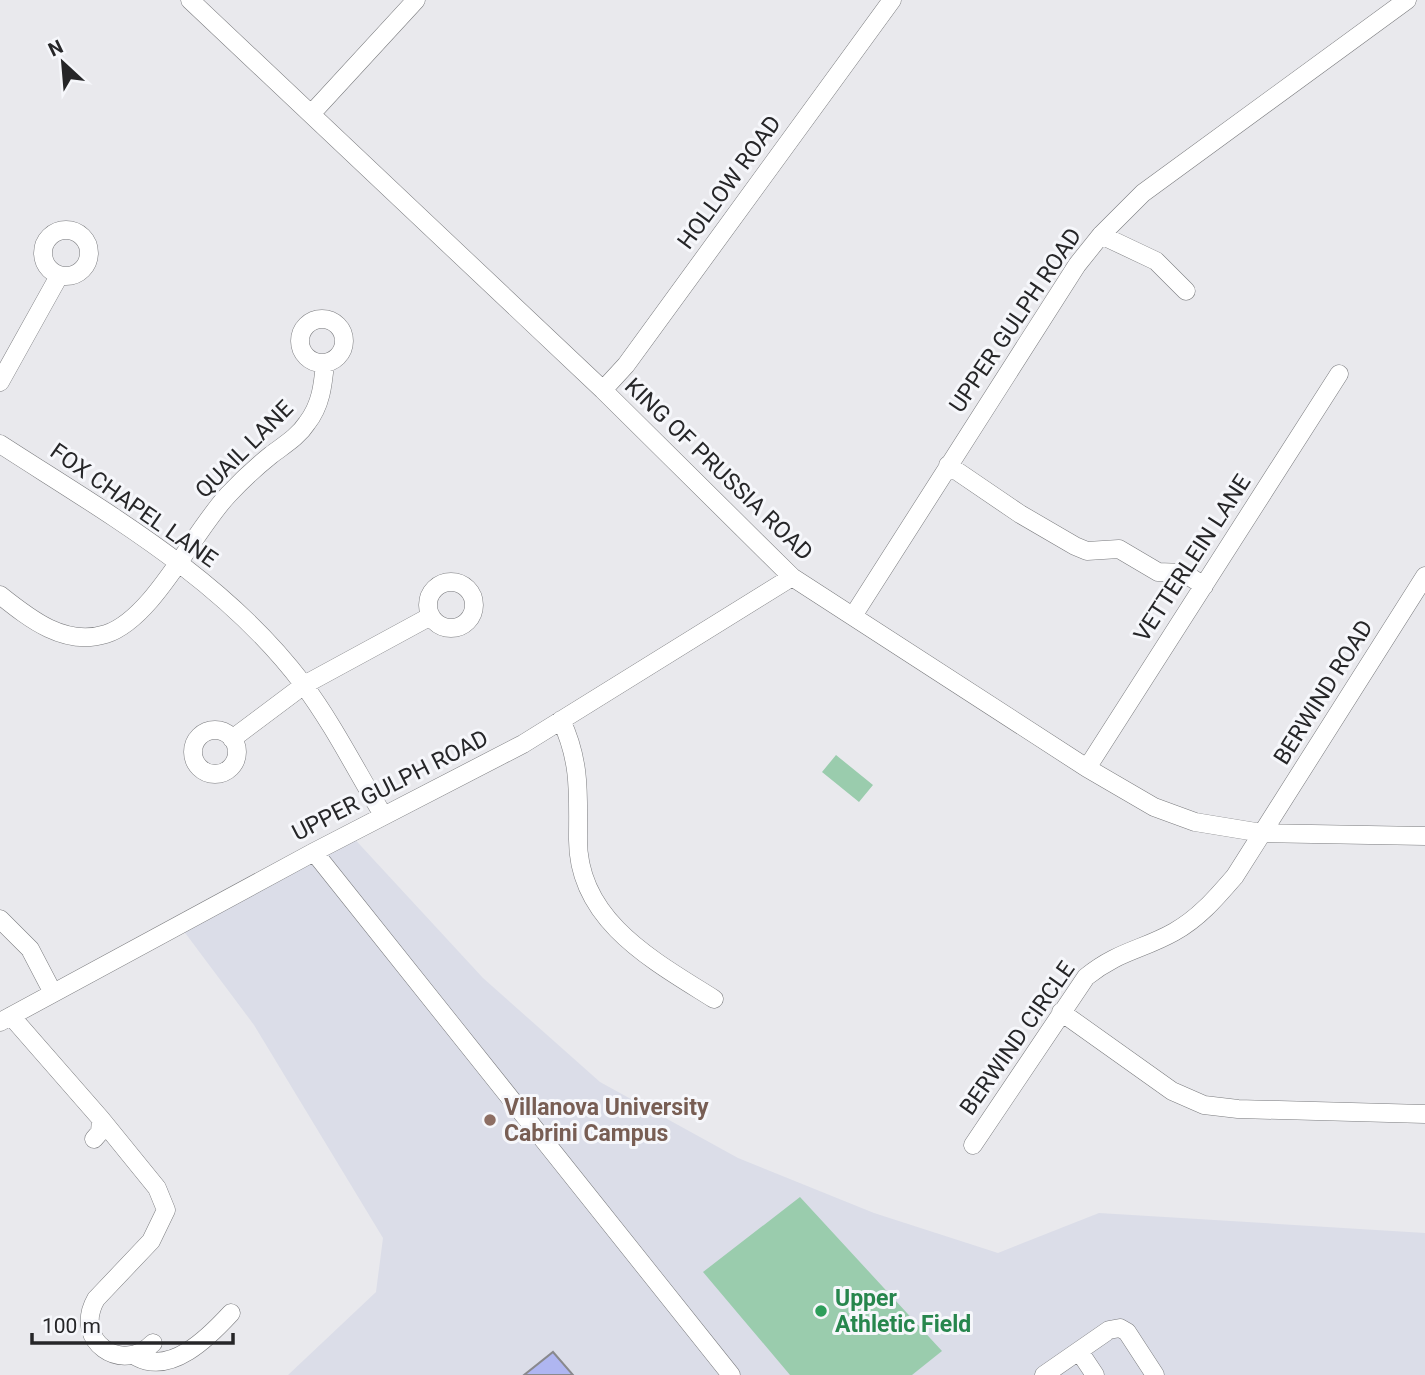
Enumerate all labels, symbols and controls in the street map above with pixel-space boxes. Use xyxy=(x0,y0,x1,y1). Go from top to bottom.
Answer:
north arrow xyxy=(28,28,98,98)
text: N xyxy=(45,35,67,61)
street label: HOLLOW ROAD xyxy=(672,110,787,254)
street label: UPPER GULPH ROAD xyxy=(944,223,1087,418)
street label: KING OF PRUSSIA ROAD xyxy=(619,373,818,566)
street label: QUAIL LANE xyxy=(190,395,299,504)
street label: FOX CHAPEL LANE xyxy=(45,438,222,573)
street label: VETTERLEIN LANE xyxy=(1128,470,1256,647)
street label: BERWIND ROAD xyxy=(1268,615,1379,770)
street label: UPPER GULPH ROAD xyxy=(288,724,493,847)
street label: BERWIND CIRCLE xyxy=(954,956,1080,1120)
place label: Villanova University Cabrini Campus xyxy=(504,1094,709,1147)
marker: Villanova University Cabrini Campus xyxy=(482,1112,498,1128)
place label: Upper Athletic Field xyxy=(835,1285,971,1338)
scale bar xyxy=(32,1302,233,1346)
marker: Upper Athletic Field xyxy=(813,1303,829,1319)
text: 100 m xyxy=(42,1314,101,1338)

